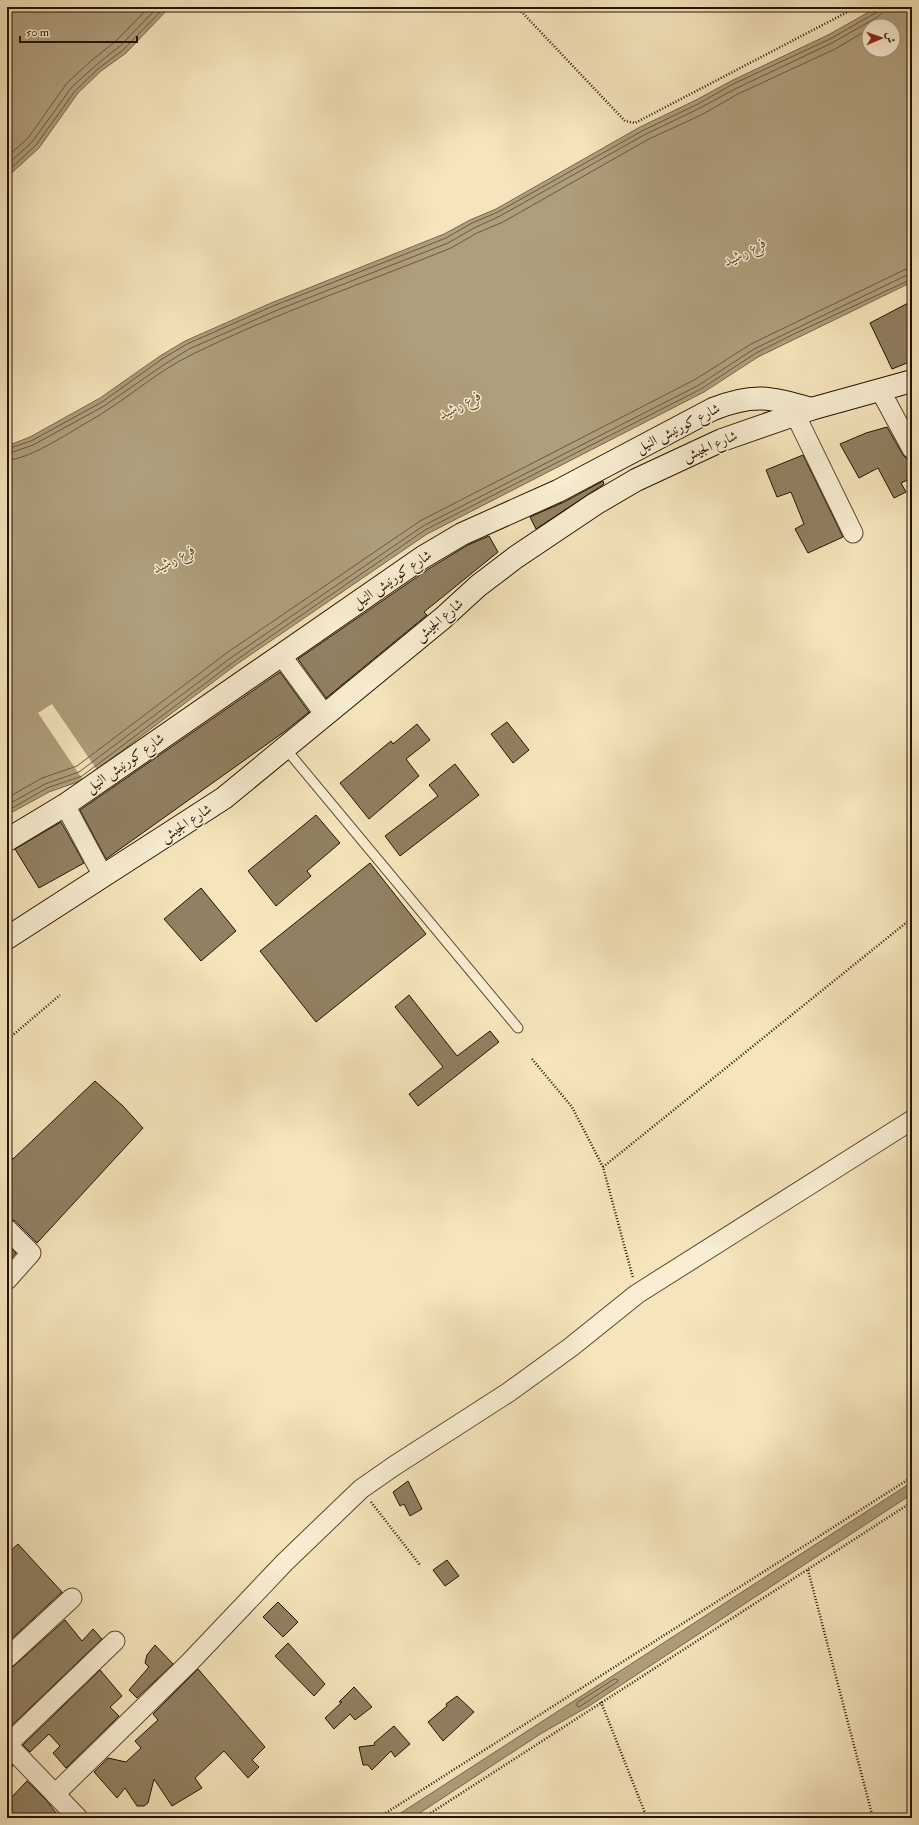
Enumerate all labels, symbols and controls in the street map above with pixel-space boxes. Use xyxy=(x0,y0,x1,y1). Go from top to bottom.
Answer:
scale bar xyxy=(20,18,137,44)
north arrow xyxy=(861,18,901,58)
text: 50 m xyxy=(26,25,50,40)
text: ش xyxy=(884,32,897,43)
water label: فرع رشيد xyxy=(720,233,771,274)
water label: فرع رشيد xyxy=(435,386,486,427)
street label: شارع كورنيش النيل xyxy=(633,399,724,459)
street label: شارع الجيش xyxy=(680,427,741,468)
water label: فرع رشيد xyxy=(149,540,200,581)
street label: شارع كورنيش النيل xyxy=(349,546,437,614)
street label: شارع الجيش xyxy=(411,595,469,647)
street label: شارع كورنيش النيل xyxy=(82,730,169,799)
street label: شارع الجيش xyxy=(157,800,216,848)

